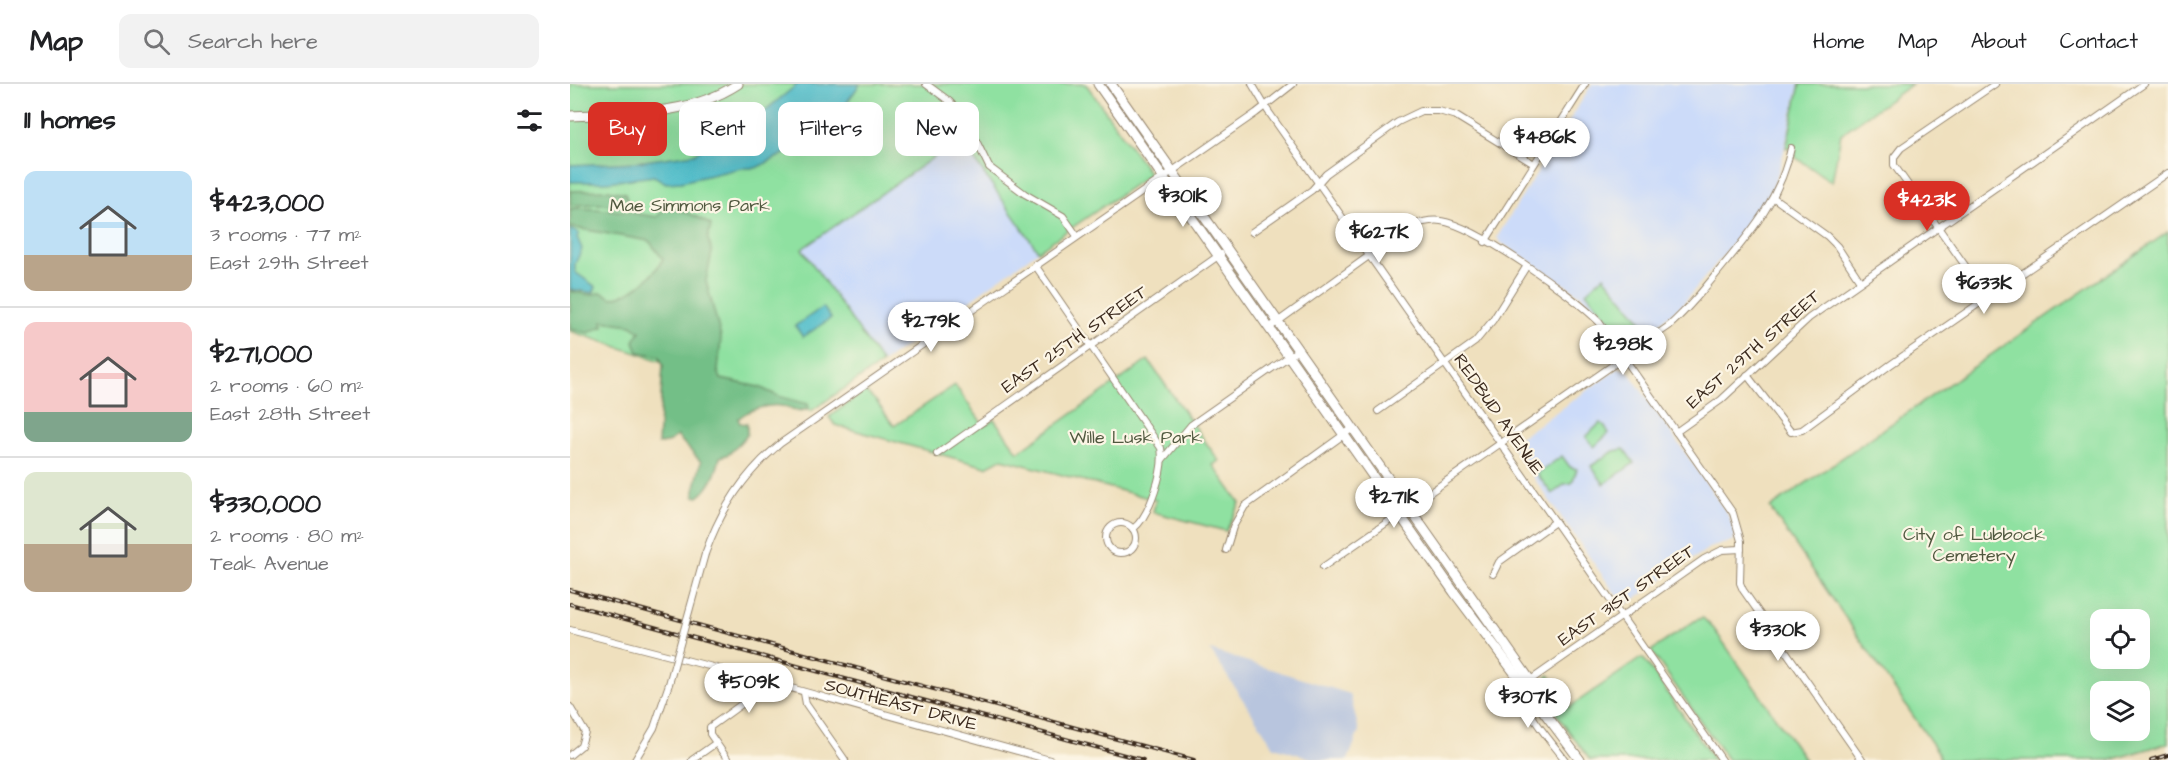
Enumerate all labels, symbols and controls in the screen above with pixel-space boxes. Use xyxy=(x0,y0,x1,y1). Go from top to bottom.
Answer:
search box xyxy=(119,14,539,68)
text: Map xyxy=(30,22,83,61)
icon: search xyxy=(140,25,173,58)
text: Search here xyxy=(188,26,318,57)
text: Home xyxy=(1813,27,1865,56)
text: Map xyxy=(1898,27,1938,56)
text: About xyxy=(1971,27,2027,56)
text: Contact xyxy=(2060,27,2138,56)
text: 11 homes xyxy=(24,102,116,138)
chip: Buy xyxy=(588,102,667,156)
chip: Rent xyxy=(679,102,766,156)
chip: Filters xyxy=(778,102,883,156)
chip: New xyxy=(895,102,979,156)
icon: filters xyxy=(513,104,546,137)
pin: $486K xyxy=(1503,118,1587,169)
text: $486K xyxy=(1514,123,1576,151)
pin: $301K xyxy=(1141,177,1225,228)
pin: $423K xyxy=(1885,181,1969,232)
text: $301K xyxy=(1159,182,1207,210)
text: $423,000 xyxy=(210,185,324,221)
text: $423K xyxy=(1898,186,1956,214)
park label: Mae Simmons Park xyxy=(610,193,770,218)
icon: home xyxy=(72,195,144,267)
pin: $627K xyxy=(1337,213,1421,264)
text: $627K xyxy=(1349,218,1409,246)
text: 3 rooms · 77 m² xyxy=(210,221,362,249)
text: East 29th Street xyxy=(210,249,369,277)
pin: $633K xyxy=(1942,264,2026,315)
text: $633K xyxy=(1956,269,2012,297)
street label: EAST 25TH STREET xyxy=(996,279,1153,399)
street label: EAST 29TH STREET xyxy=(1681,284,1826,415)
pin: $279K xyxy=(889,302,973,353)
text: $279K xyxy=(902,307,960,335)
pin: $298K xyxy=(1581,325,1665,376)
text: $298K xyxy=(1593,330,1653,358)
text: $271,000 xyxy=(210,336,313,372)
icon: home xyxy=(72,346,144,418)
street label: REDBUD AVENUE xyxy=(1447,349,1550,480)
text: 2 rooms · 60 m² xyxy=(210,372,364,400)
text: East 28th Street xyxy=(210,400,370,428)
park label: Wille Lusk Park xyxy=(1070,425,1202,450)
pin: $271K xyxy=(1352,478,1436,529)
text: $271K xyxy=(1369,483,1419,511)
text: $330,000 xyxy=(210,486,321,522)
icon: home xyxy=(72,496,144,568)
text: 2 rooms · 80 m² xyxy=(210,522,364,550)
park label: City of Lubbock Cemetery xyxy=(1903,522,2045,569)
street label: EAST 31ST STREET xyxy=(1553,538,1700,652)
text: Teak Avenue xyxy=(210,550,329,578)
map controls xyxy=(2090,609,2150,741)
button: locate xyxy=(2090,609,2150,669)
pin: $330K xyxy=(1736,611,1820,662)
text: $330K xyxy=(1750,616,1806,644)
pin: $509K xyxy=(707,663,791,714)
text: $509K xyxy=(718,668,780,696)
street label: SOUTHEAST DRIVE xyxy=(822,672,980,737)
pin: $307K xyxy=(1486,678,1570,729)
button: layers xyxy=(2090,681,2150,741)
text: $307K xyxy=(1499,683,1557,711)

